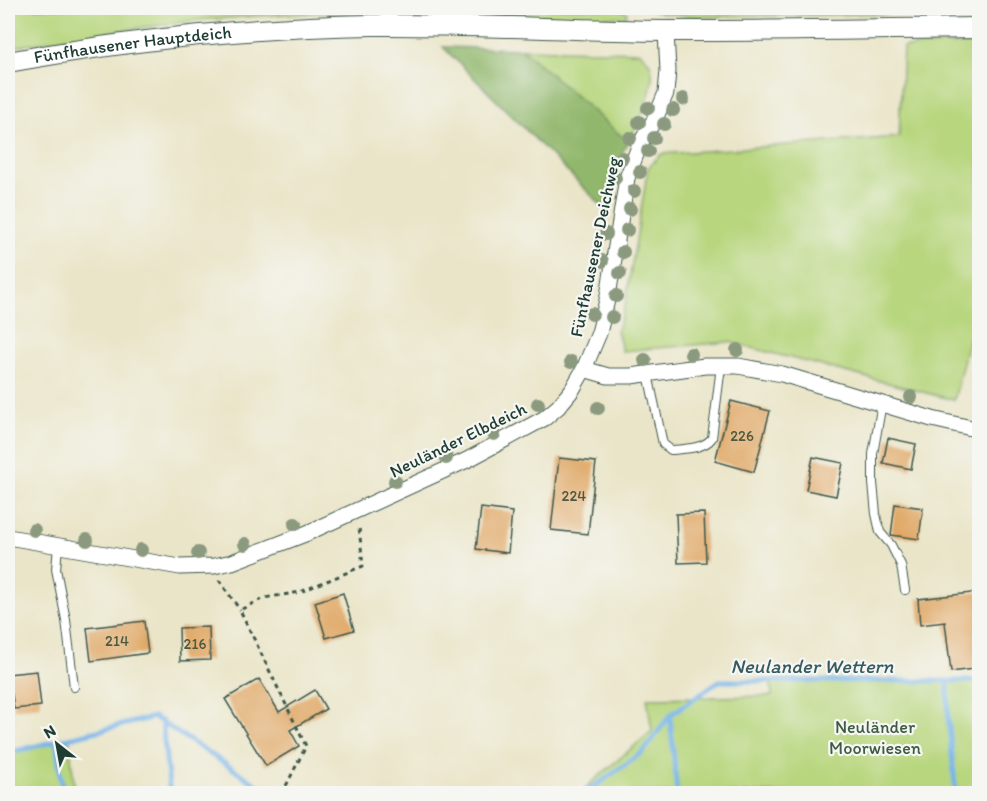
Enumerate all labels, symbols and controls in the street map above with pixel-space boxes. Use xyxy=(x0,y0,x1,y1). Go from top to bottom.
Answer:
street label: Fünfhausener Hauptdeich xyxy=(32,21,232,68)
street label: Fünfhausener Deichweg xyxy=(565,154,625,339)
street label: Neuländer Elbdeich xyxy=(386,397,530,483)
house number: 226 xyxy=(730,427,754,445)
house number: 224 xyxy=(562,487,586,505)
house number: 214 xyxy=(105,632,129,650)
house number: 216 xyxy=(184,635,206,653)
water label: Neulander Wettern xyxy=(731,654,894,678)
north arrow xyxy=(27,714,87,774)
park label: Neuländer Moorwiesen xyxy=(829,716,921,759)
text: N xyxy=(40,721,59,742)

